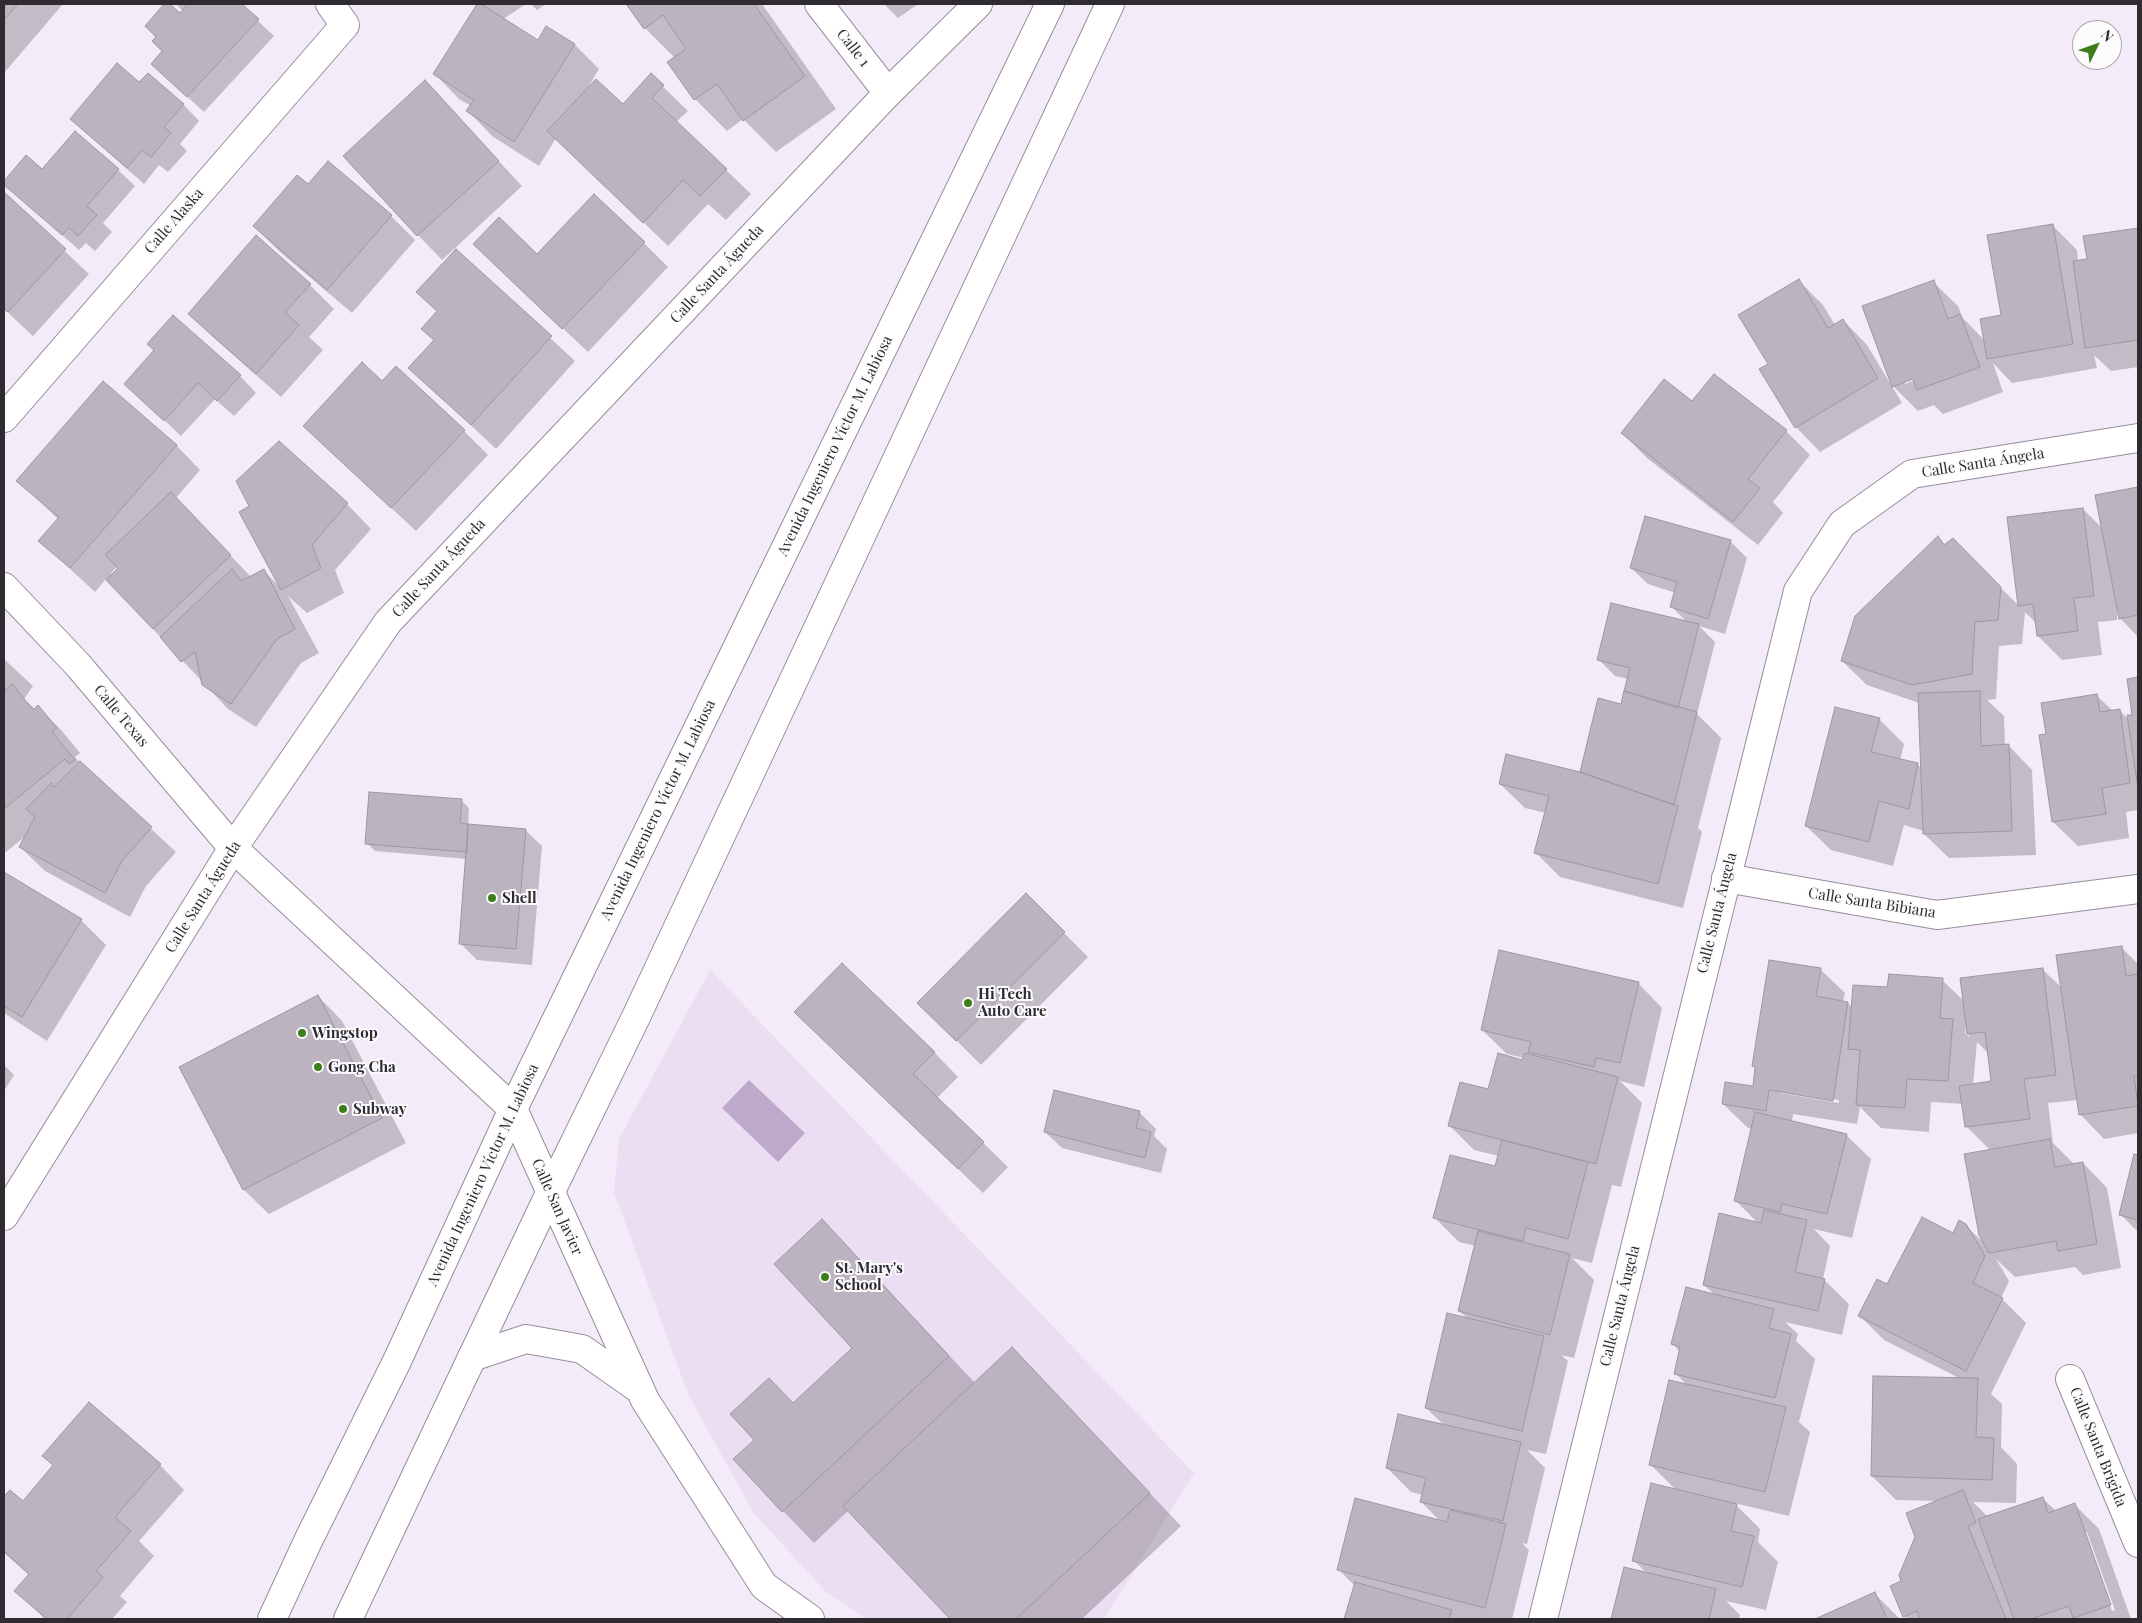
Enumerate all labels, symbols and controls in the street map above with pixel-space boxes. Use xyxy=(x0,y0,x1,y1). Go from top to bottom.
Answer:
north arrow xyxy=(2072,20,2122,70)
street label: Calle 1 xyxy=(833,25,873,71)
text: N xyxy=(2097,25,2118,45)
street label: Calle Alaska xyxy=(141,185,207,257)
street label: Calle Santa Águeda xyxy=(667,221,767,327)
street label: Avenida Ingeniero Víctor M. Labiosa xyxy=(774,333,896,559)
street label: Calle Santa Ángela xyxy=(1920,444,2046,482)
street label: Calle Santa Águeda xyxy=(389,515,489,621)
street label: Calle Texas xyxy=(90,681,152,751)
street label: Avenida Ingeniero Víctor M. Labiosa xyxy=(597,697,719,923)
street label: Calle Santa Águeda xyxy=(161,838,245,956)
street label: Calle Santa Ángela xyxy=(1693,851,1741,975)
street label: Calle Santa Bibiana xyxy=(1807,884,1937,922)
place label: Shell xyxy=(502,889,537,907)
marker: Shell xyxy=(486,892,498,904)
place label: Hi Tech Auto Care xyxy=(978,985,1047,1020)
marker: Hi Tech Auto Care xyxy=(962,997,974,1009)
place label: Wingstop xyxy=(312,1024,378,1042)
marker: Wingstop xyxy=(296,1027,308,1039)
place label: Gong Cha xyxy=(328,1058,396,1076)
marker: Gong Cha xyxy=(312,1061,324,1073)
street label: Avenida Ingeniero Víctor M. Labiosa xyxy=(423,1061,543,1289)
place label: Subway xyxy=(353,1100,407,1118)
marker: Subway xyxy=(337,1103,349,1115)
street label: Calle San Javier xyxy=(528,1156,586,1258)
street label: Calle Santa Ángela xyxy=(1596,1244,1644,1368)
place label: St. Mary's School xyxy=(835,1259,903,1294)
marker: St. Mary's School xyxy=(819,1271,831,1283)
street label: Calle Santa Brigida xyxy=(2066,1385,2130,1509)

